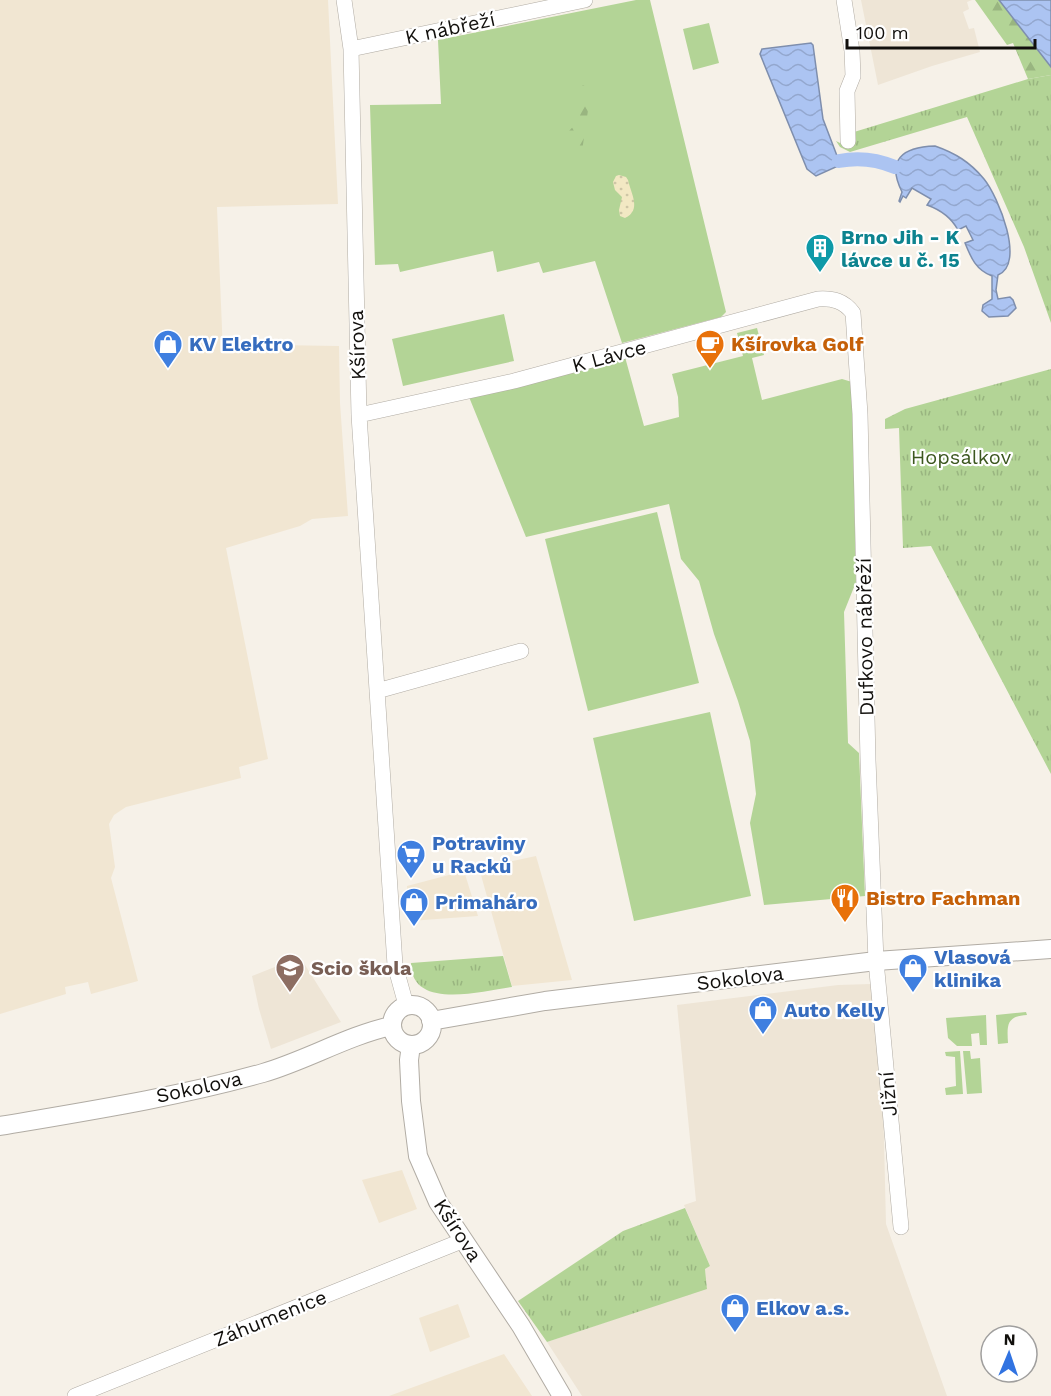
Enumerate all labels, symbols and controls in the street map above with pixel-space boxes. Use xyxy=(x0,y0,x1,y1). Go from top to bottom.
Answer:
street label: K nábřeží xyxy=(403,7,497,49)
scale bar xyxy=(847,12,1034,50)
text: 100 m xyxy=(856,22,909,43)
place label: Brno Jih - K lávce u č. 15 xyxy=(841,225,960,272)
building icon: Brno Jih - K lávce u č. 15 xyxy=(804,232,836,274)
street label: Kšírova xyxy=(344,310,370,380)
shop icon: KV Elektro xyxy=(152,328,184,370)
cafe icon: Kšírovka Golf xyxy=(694,328,726,370)
place label: KV Elektro xyxy=(189,332,294,356)
place label: Kšírovka Golf xyxy=(731,332,864,356)
street label: K Lávce xyxy=(569,335,649,377)
park label: Hopsálkov xyxy=(911,445,1012,469)
street label: Dufkovo nábřeží xyxy=(852,558,878,716)
place label: Potraviny u Racků xyxy=(432,831,526,878)
supermarket icon: Potraviny u Racků xyxy=(395,838,427,880)
restaurant icon: Bistro Fachman xyxy=(829,882,861,924)
shop icon: Primaháro xyxy=(398,886,430,928)
place label: Bistro Fachman xyxy=(866,886,1020,910)
place label: Primaháro xyxy=(435,890,538,914)
place label: Vlasová klinika xyxy=(934,945,1011,992)
school or university icon: Scio škola xyxy=(274,952,306,994)
shop icon: Vlasová klinika xyxy=(897,952,929,994)
place label: Scio škola xyxy=(311,956,412,980)
street label: Sokolova xyxy=(695,961,785,995)
shop icon: Auto Kelly xyxy=(747,994,779,1036)
place label: Auto Kelly xyxy=(784,998,886,1022)
street label: Sokolova xyxy=(154,1066,244,1108)
street label: Jižní xyxy=(874,1071,902,1117)
street label: Kšírova xyxy=(429,1194,487,1266)
street label: Záhumenice xyxy=(210,1284,330,1352)
shop icon: Elkov a.s. xyxy=(719,1292,751,1334)
place label: Elkov a.s. xyxy=(756,1296,850,1320)
north arrow xyxy=(979,1324,1039,1384)
text: N xyxy=(1003,1330,1016,1349)

